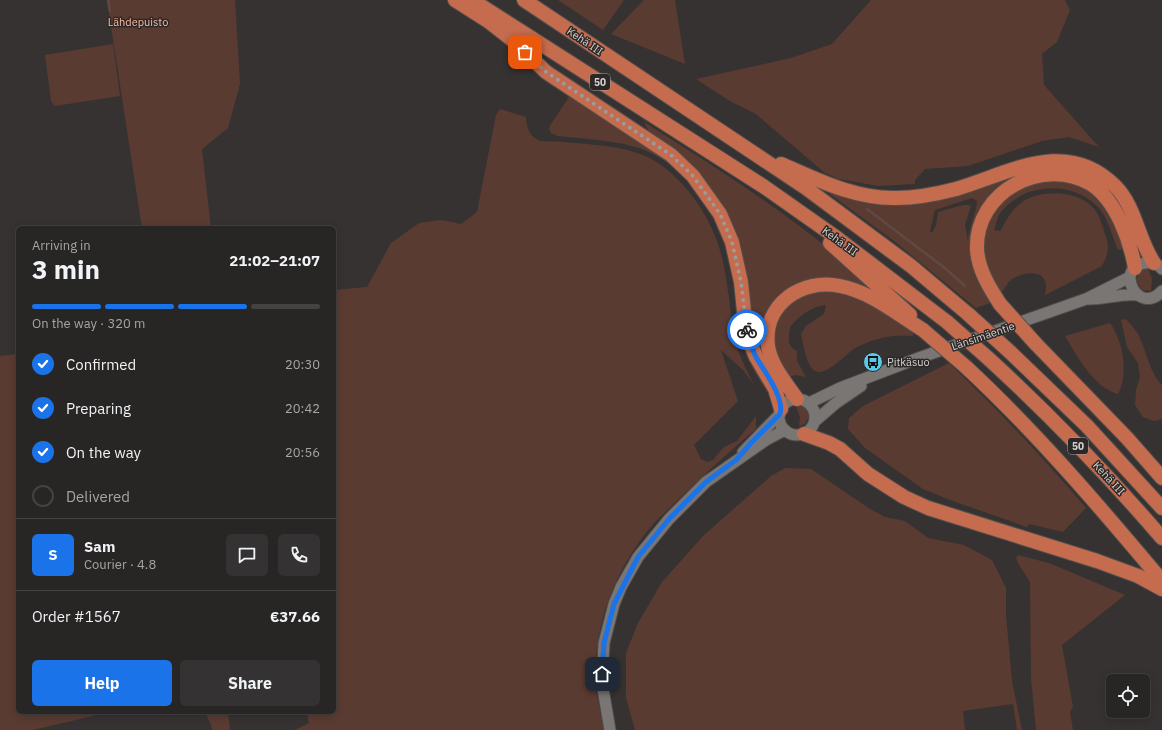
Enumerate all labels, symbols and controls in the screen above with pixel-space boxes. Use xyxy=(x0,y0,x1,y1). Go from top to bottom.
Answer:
park label: Lähdepuisto xyxy=(108,15,168,29)
street label: Kehä III xyxy=(564,24,606,58)
pin xyxy=(508,35,542,69)
icon: bag xyxy=(514,41,536,63)
road number: 50 xyxy=(590,74,610,90)
street label: Kehä III xyxy=(819,223,861,259)
text: Arriving in xyxy=(32,237,91,254)
text: 21:02–21:07 xyxy=(229,251,320,270)
text: 3 min xyxy=(32,252,100,286)
courier xyxy=(727,310,767,350)
text: On the way · 320 m xyxy=(32,315,145,332)
icon: bike xyxy=(736,319,758,341)
street label: Länsimäentie xyxy=(949,319,1017,353)
bus stop icon: Pitkäsuo xyxy=(862,351,884,373)
icon: check xyxy=(32,353,54,375)
text: Confirmed xyxy=(66,355,136,374)
place label: Pitkäsuo xyxy=(887,355,930,369)
text: 20:30 xyxy=(285,356,320,373)
icon: check xyxy=(32,397,54,419)
text: Preparing xyxy=(66,399,131,418)
text: 20:42 xyxy=(285,400,320,417)
road number: 50 xyxy=(1068,438,1088,454)
icon: check xyxy=(32,441,54,463)
text: On the way xyxy=(66,443,141,462)
text: 20:56 xyxy=(285,444,320,461)
street label: Kehä III xyxy=(1090,458,1128,498)
text: Delivered xyxy=(66,487,130,506)
button: chat xyxy=(226,534,268,576)
button: phone xyxy=(278,534,320,576)
text: Sam xyxy=(84,537,115,556)
text: S xyxy=(48,545,58,564)
text: Courier · 4.8 xyxy=(84,556,156,573)
text: Order #1567 xyxy=(32,607,121,626)
text: €37.66 xyxy=(270,607,320,626)
pin xyxy=(585,657,619,691)
button: Help xyxy=(32,660,172,706)
button: Share xyxy=(180,660,320,706)
icon: home xyxy=(591,663,613,685)
map controls xyxy=(1106,674,1150,718)
button: locate xyxy=(1106,674,1150,718)

